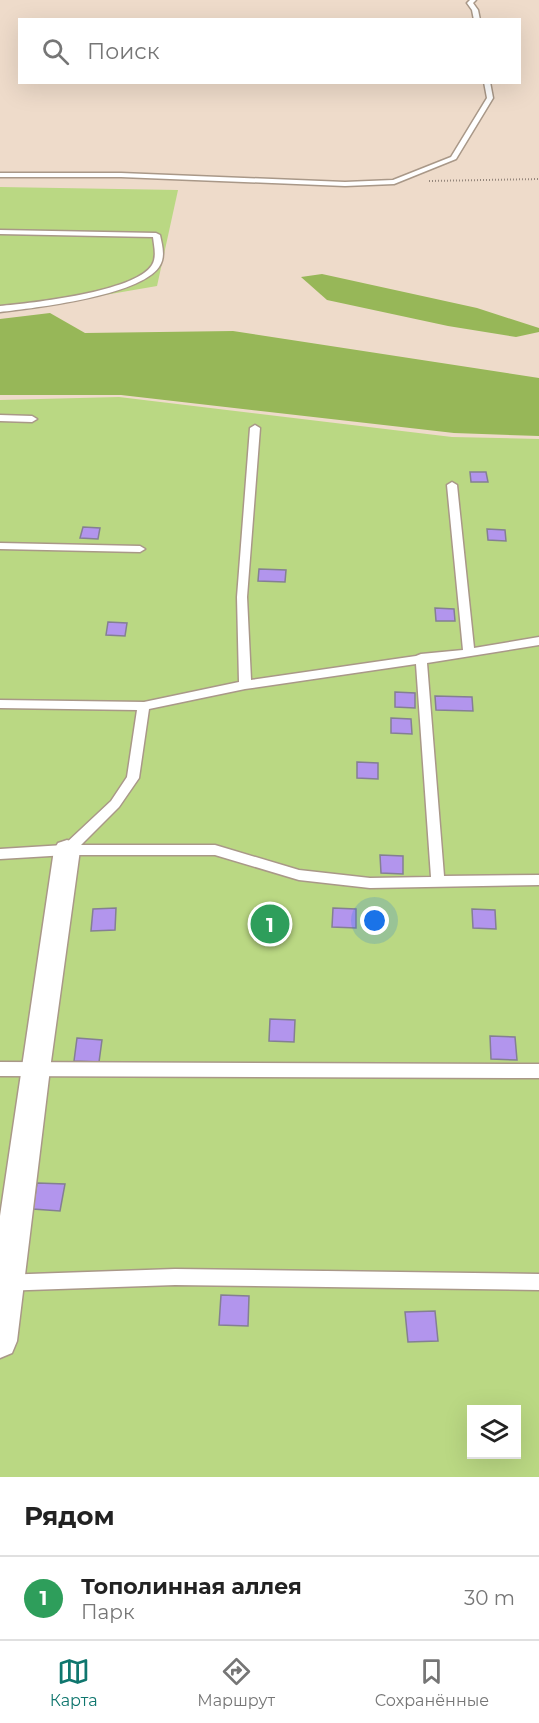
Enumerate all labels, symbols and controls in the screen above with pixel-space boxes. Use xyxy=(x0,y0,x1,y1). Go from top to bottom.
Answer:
search box xyxy=(18,18,521,84)
icon: search xyxy=(39,35,72,68)
text: Поиск xyxy=(87,38,159,65)
pin: 1 xyxy=(250,902,290,946)
your location xyxy=(360,906,389,935)
map controls xyxy=(467,1405,521,1459)
button: layers xyxy=(467,1405,521,1459)
text: Рядом xyxy=(24,1500,115,1532)
text: Тополинная аллея xyxy=(81,1573,302,1600)
text: 1 xyxy=(40,1586,47,1610)
text: 30 m xyxy=(464,1586,515,1610)
text: Парк xyxy=(81,1600,135,1624)
tab: Карта xyxy=(50,1655,98,1710)
tab: Маршрут xyxy=(197,1655,275,1710)
tab: Сохранённые xyxy=(375,1655,489,1710)

